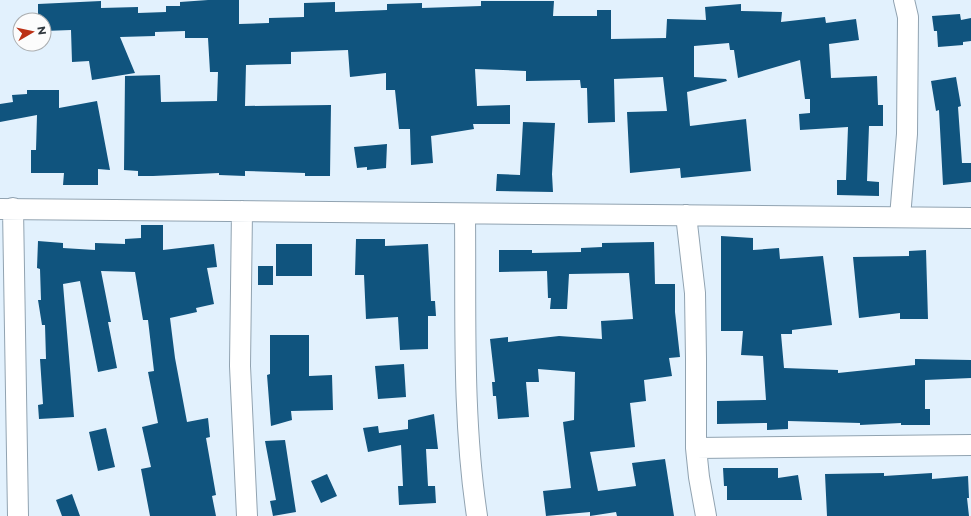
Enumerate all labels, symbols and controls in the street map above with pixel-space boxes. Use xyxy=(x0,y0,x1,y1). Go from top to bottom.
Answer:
north arrow xyxy=(12,12,52,52)
text: N xyxy=(34,25,49,36)

